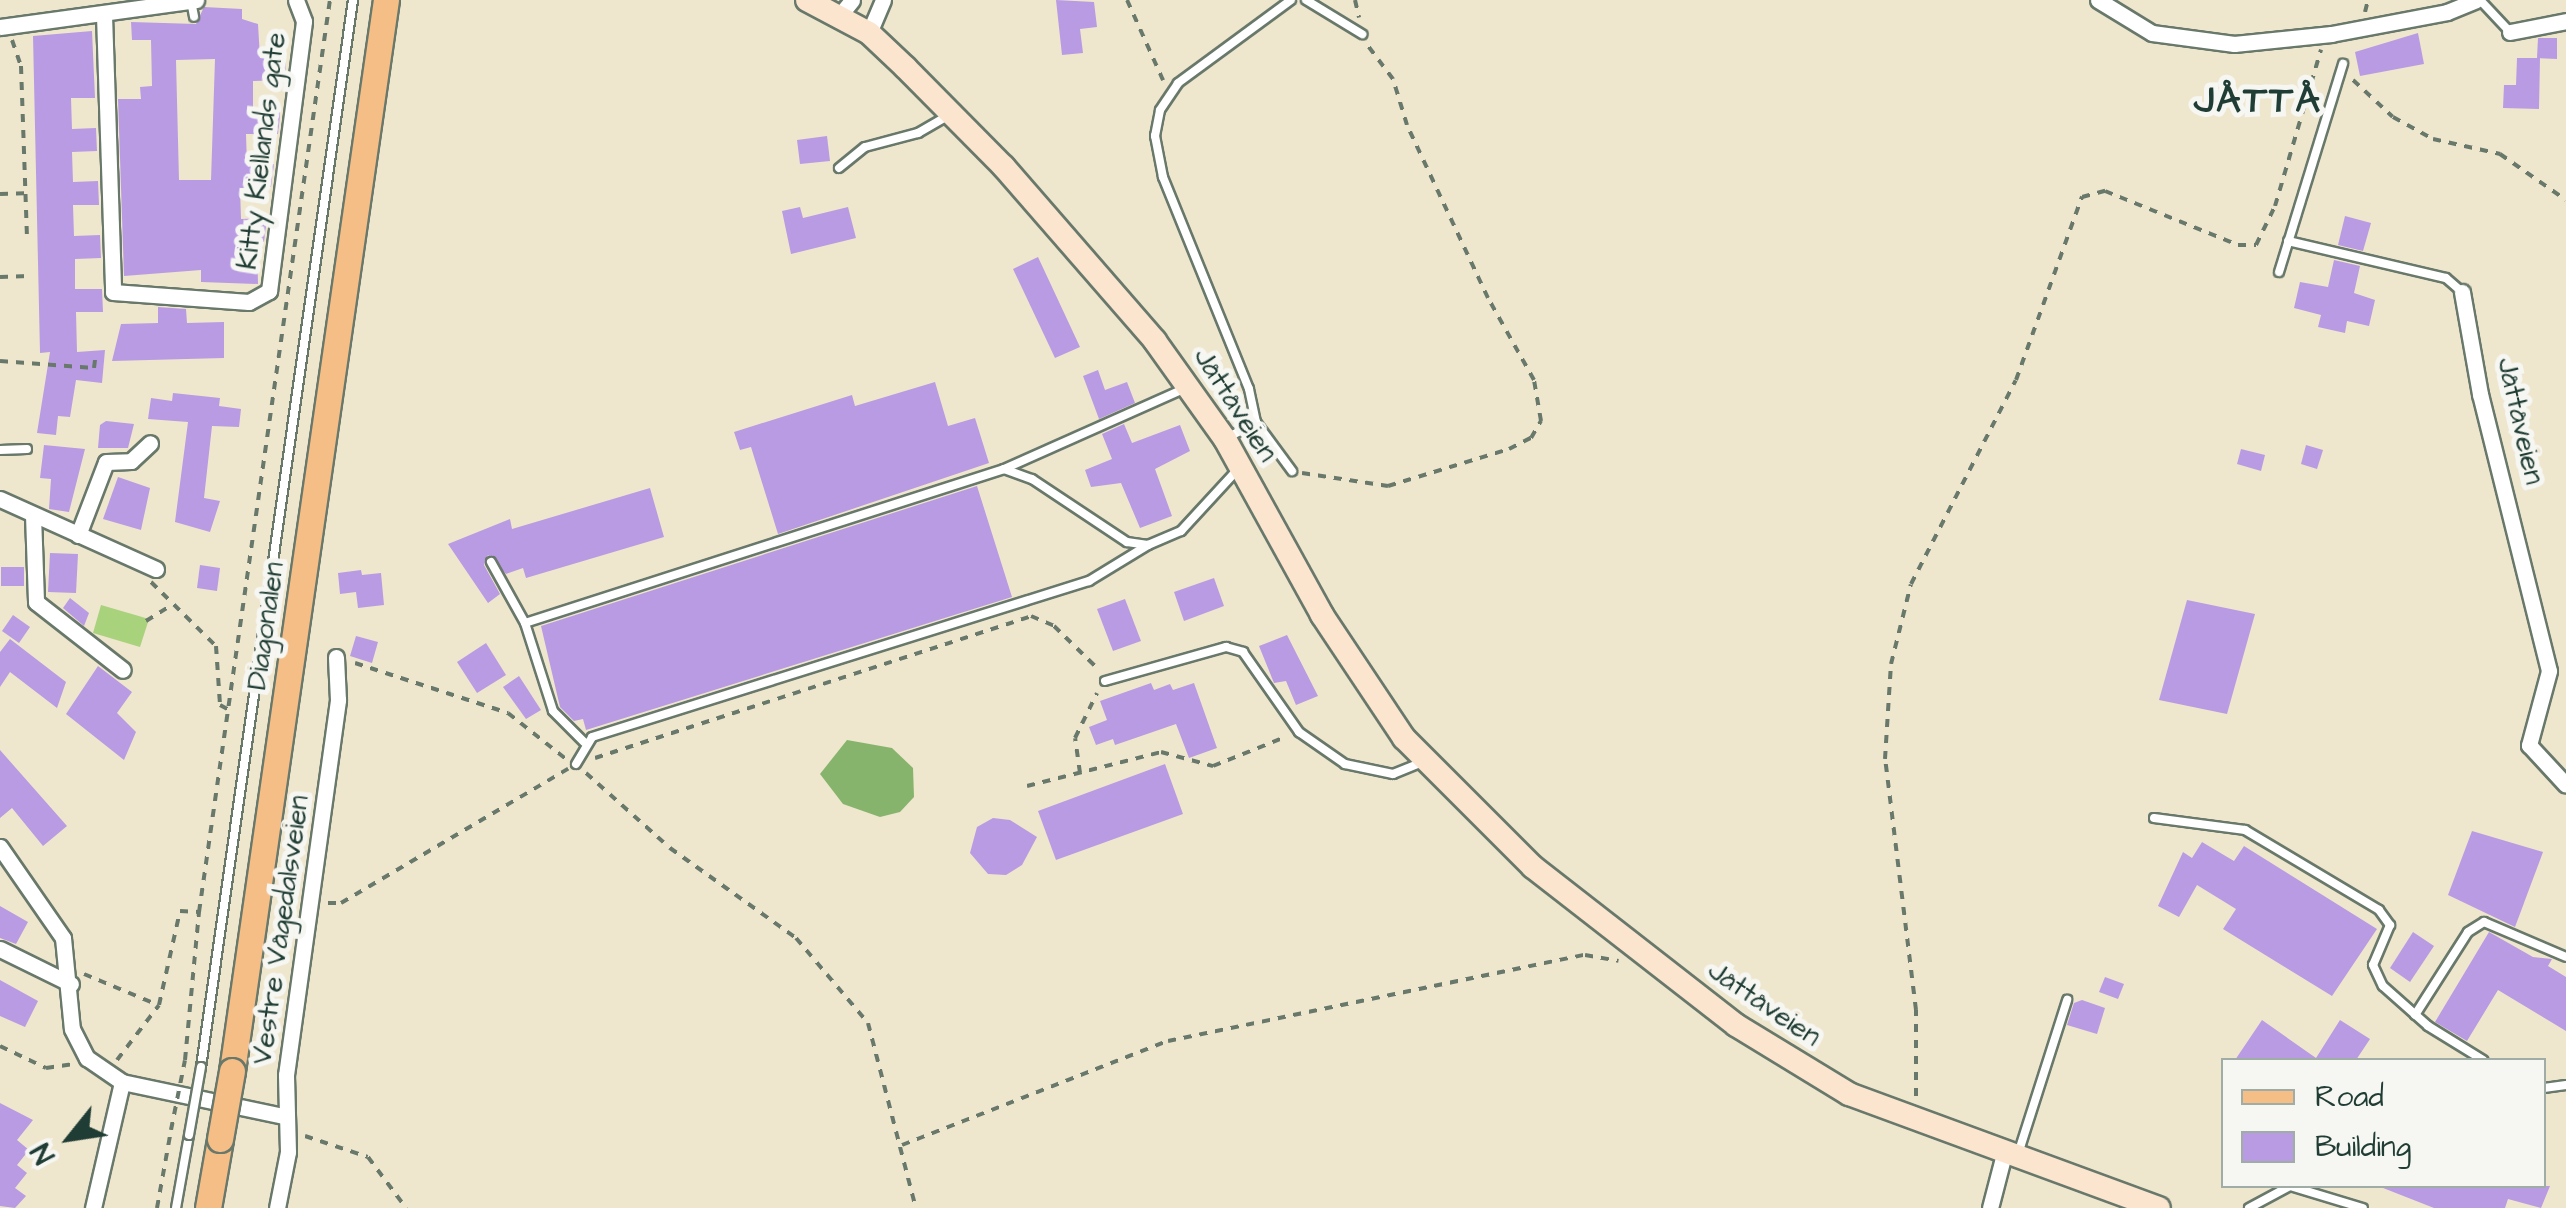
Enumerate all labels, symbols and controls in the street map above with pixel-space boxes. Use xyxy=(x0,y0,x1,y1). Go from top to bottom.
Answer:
street label: Kitty Kiellands gate xyxy=(231,31,293,271)
district label: JÅTTÅ xyxy=(2194,78,2322,124)
street label: Jåttåveien xyxy=(1186,342,1284,468)
street label: Jåttåveien xyxy=(2489,354,2551,488)
street label: Diagonalen xyxy=(240,560,292,692)
street label: Vestre Vågedalsveien xyxy=(245,793,317,1067)
street label: Jåttåveien xyxy=(1701,954,1827,1054)
legend xyxy=(2221,1058,2546,1188)
text: Road xyxy=(2315,1076,2384,1118)
north arrow xyxy=(20,1088,120,1188)
text: Building xyxy=(2315,1126,2411,1168)
text: N xyxy=(22,1136,65,1171)

